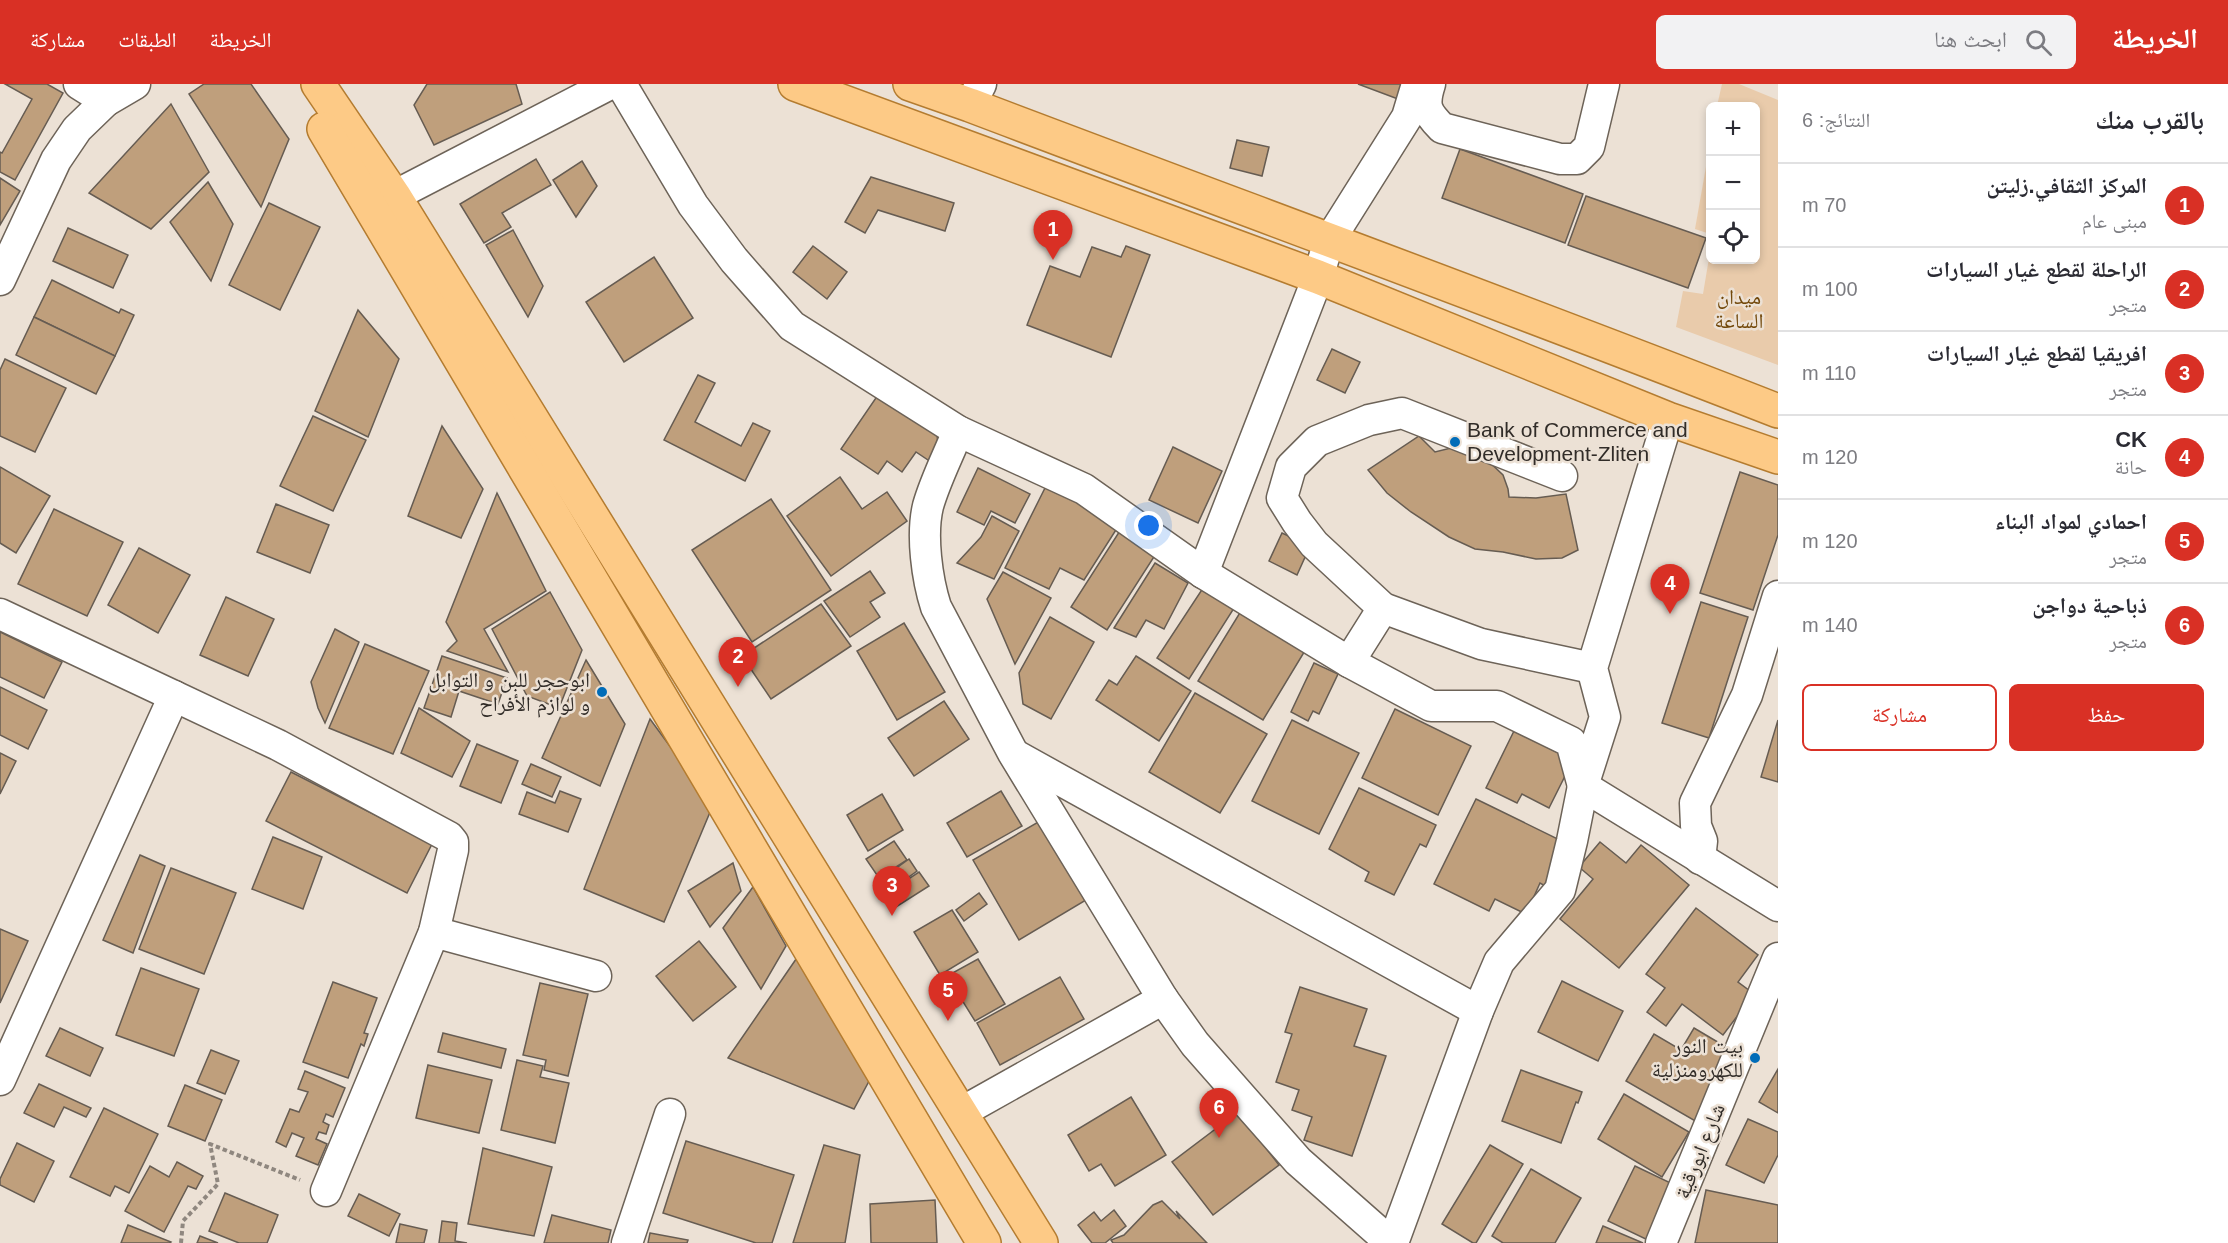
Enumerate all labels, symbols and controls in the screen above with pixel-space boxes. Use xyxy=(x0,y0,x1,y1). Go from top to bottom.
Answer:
search box xyxy=(1656,15,2076,69)
text: الخريطة xyxy=(2112,23,2198,54)
icon: search xyxy=(2022,26,2055,59)
text: ابحث هنا xyxy=(1934,27,2007,52)
text: مشاركة xyxy=(30,28,85,51)
text: الطبقات xyxy=(118,28,177,51)
text: الخريطة xyxy=(210,28,271,51)
map controls xyxy=(1706,102,1760,264)
button: + xyxy=(1706,102,1760,156)
text: بالقرب منك xyxy=(2095,105,2204,135)
text: النتائج: 6 xyxy=(1802,109,1870,131)
button: − xyxy=(1706,156,1760,210)
text: المركز الثقافي.زليتن xyxy=(1987,173,2147,198)
text: 70 m xyxy=(1802,194,1846,216)
text: 1 xyxy=(2179,194,2190,216)
pin: 1 xyxy=(1034,210,1072,260)
button: locate xyxy=(1706,210,1760,264)
text: مبنى عام xyxy=(2082,210,2147,232)
text: الراحلة لقطع غيار السيارات xyxy=(1926,257,2147,282)
text: 100 m xyxy=(1802,278,1858,300)
text: 2 xyxy=(2179,278,2190,300)
park label: ميدان الساعة xyxy=(1715,285,1763,332)
text: متجر xyxy=(2109,294,2147,316)
text: افريقيا لقطع غيار السيارات xyxy=(1927,341,2147,366)
text: 110 m xyxy=(1802,362,1856,384)
text: 3 xyxy=(2179,362,2190,384)
text: متجر xyxy=(2109,378,2147,400)
place label: Bank of Commerce and Development-Zliten xyxy=(1467,418,1688,465)
text: CK xyxy=(2115,427,2147,452)
marker: Bank of Commerce and Development-Zliten xyxy=(1448,435,1462,449)
text: 120 m xyxy=(1802,446,1858,468)
text: 4 xyxy=(2179,446,2190,468)
text: حانة xyxy=(2115,456,2147,478)
text: احمادي لمواد البناء xyxy=(1995,509,2147,534)
your location xyxy=(1134,511,1163,540)
text: 120 m xyxy=(1802,530,1858,552)
text: 5 xyxy=(2179,530,2190,552)
text: متجر xyxy=(2109,546,2147,568)
pin: 4 xyxy=(1650,564,1690,614)
text: ذباحية دواجن xyxy=(2032,593,2147,618)
text: 140 m xyxy=(1802,614,1858,636)
text: 6 xyxy=(2179,614,2190,636)
text: متجر xyxy=(2109,630,2147,652)
pin: 2 xyxy=(718,638,758,687)
place label: ابوحجر للبن و التوابل و لوازم الأفراح xyxy=(428,668,590,718)
button: مشاركة xyxy=(1802,684,1997,751)
button: حفظ xyxy=(2009,684,2204,751)
marker: ابوحجر للبن و التوابل و لوازم الأفراح xyxy=(595,685,609,699)
pin: 3 xyxy=(872,866,912,916)
pin: 5 xyxy=(928,972,968,1021)
place label: بيت النور للكهرومنزلية xyxy=(1652,1034,1743,1082)
marker: بيت النور للكهرومنزلية xyxy=(1748,1051,1762,1065)
pin: 6 xyxy=(1200,1088,1238,1138)
street label: شارع ابورقية xyxy=(1670,1100,1731,1202)

